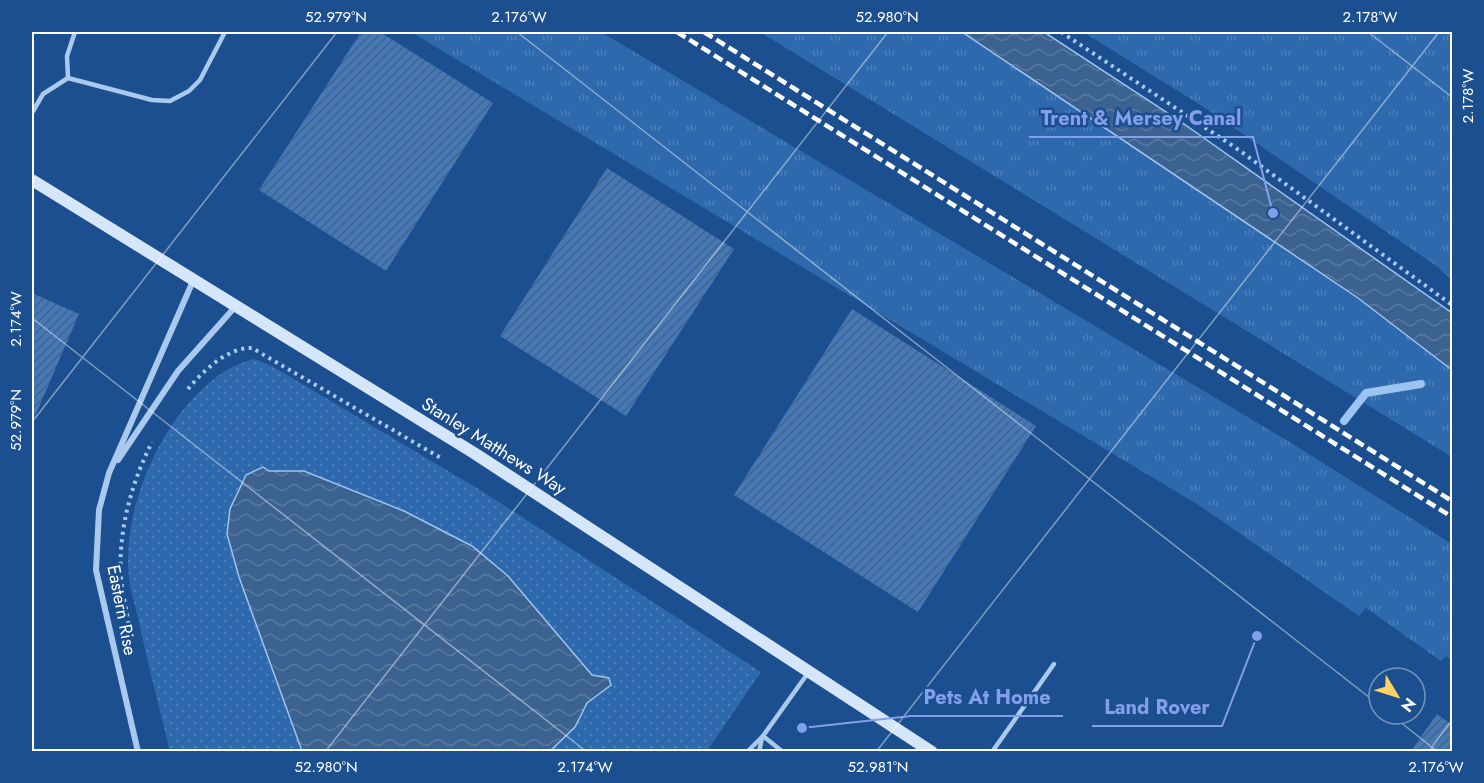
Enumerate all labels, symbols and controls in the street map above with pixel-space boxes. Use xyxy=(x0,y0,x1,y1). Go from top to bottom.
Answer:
text: 52.979°N xyxy=(305,6,367,28)
text: 2.176°W xyxy=(491,6,547,28)
text: 52.980°N xyxy=(855,6,919,28)
text: 2.178°W xyxy=(1343,6,1398,28)
text: 2.178°W xyxy=(1457,68,1479,123)
callout: Trent & Mersey Canal xyxy=(1029,99,1253,137)
text: Trent & Mersey Canal xyxy=(1041,104,1241,133)
text: 2.174°W xyxy=(5,291,27,347)
text: 52.979°N xyxy=(5,389,27,451)
street label: Stanley Matthews Way xyxy=(417,391,572,501)
street label: Eastern Rise xyxy=(100,563,144,657)
north arrow xyxy=(1367,666,1427,726)
callout: Pets At Home xyxy=(911,678,1063,716)
text: Pets At Home xyxy=(923,683,1051,712)
callout: Land Rover xyxy=(1092,688,1222,726)
text: Land Rover xyxy=(1104,693,1211,722)
text: N xyxy=(1395,693,1421,717)
text: 52.980°N xyxy=(294,756,358,778)
text: 2.174°W xyxy=(557,756,613,778)
text: 52.981°N xyxy=(848,756,908,778)
text: 2.176°W xyxy=(1408,756,1464,778)

